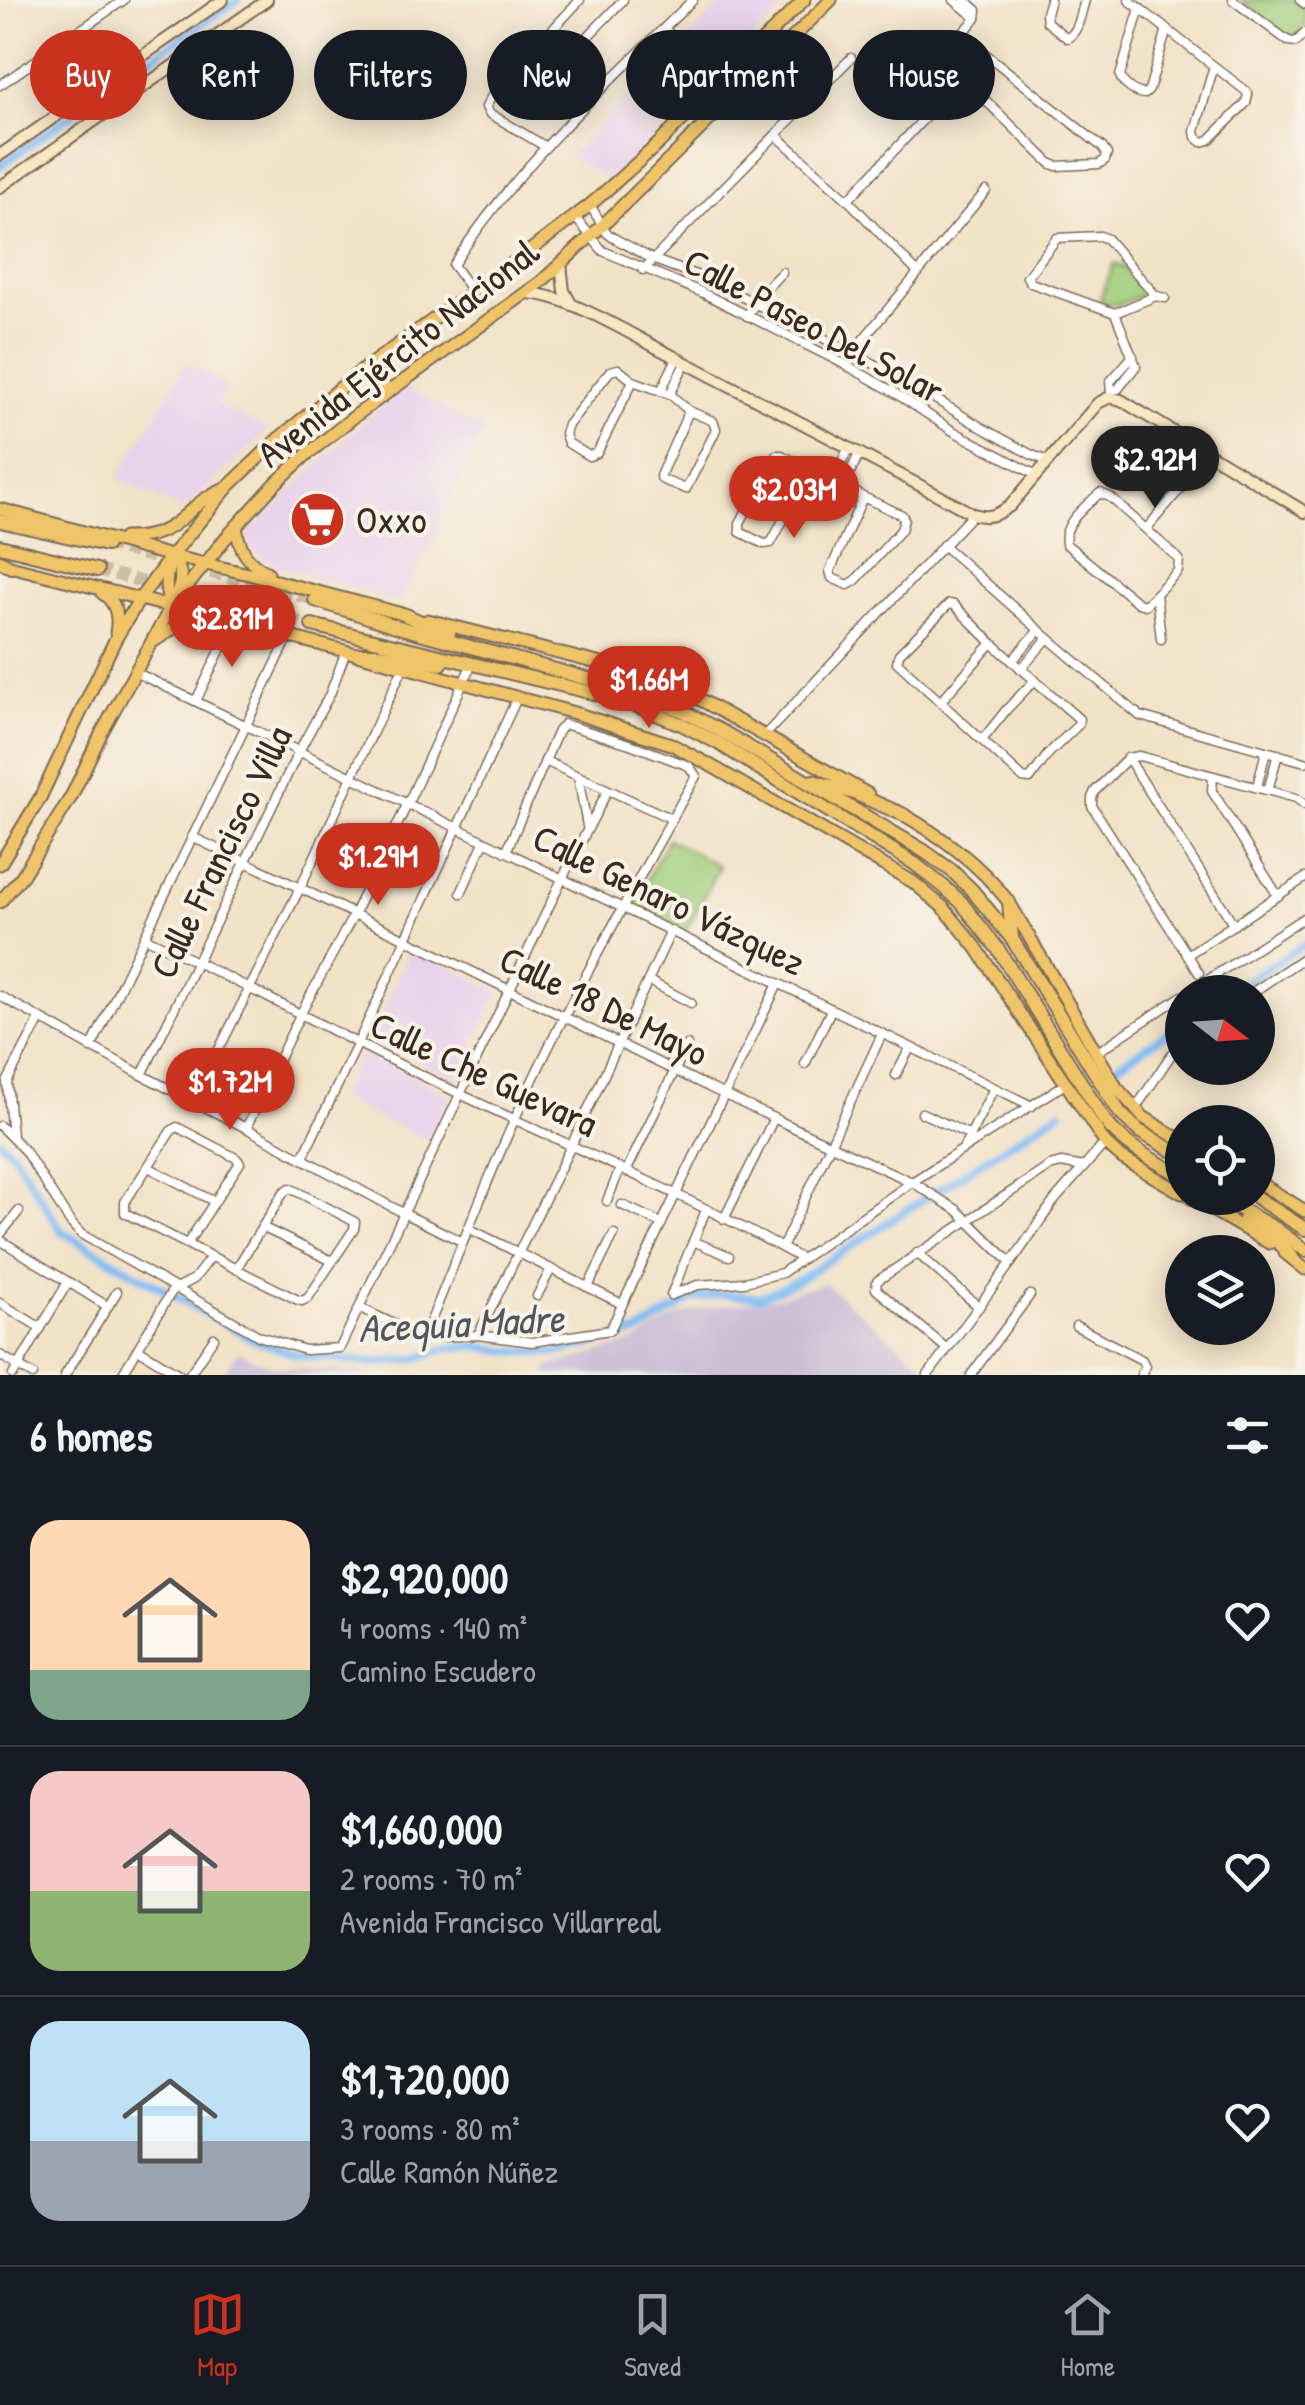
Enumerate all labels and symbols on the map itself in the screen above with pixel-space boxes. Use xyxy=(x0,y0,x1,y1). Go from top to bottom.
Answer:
street label: Avenida Ejército Nacional xyxy=(246,225,550,479)
street label: Calle Paseo Del Solar xyxy=(675,235,954,416)
pin: $2.92M xyxy=(1074,426,1236,511)
pin: $2.03M xyxy=(713,456,875,541)
supermarket icon: Oxxo xyxy=(287,490,347,550)
place label: Oxxo xyxy=(356,493,427,545)
pin: $2.81M xyxy=(151,585,313,670)
pin: $1.66M xyxy=(568,646,730,731)
street label: Calle Francisco Villa xyxy=(137,717,304,986)
street label: Calle Genaro Vázquez xyxy=(525,811,814,988)
pin: $1.29M xyxy=(297,823,459,908)
street label: Calle 18 De Mayo xyxy=(492,932,717,1078)
north arrow xyxy=(1165,975,1275,1085)
street label: Calle Che Guevara xyxy=(363,998,606,1148)
pin: $1.72M xyxy=(149,1048,311,1133)
water label: Acequia Madre xyxy=(357,1290,567,1355)

